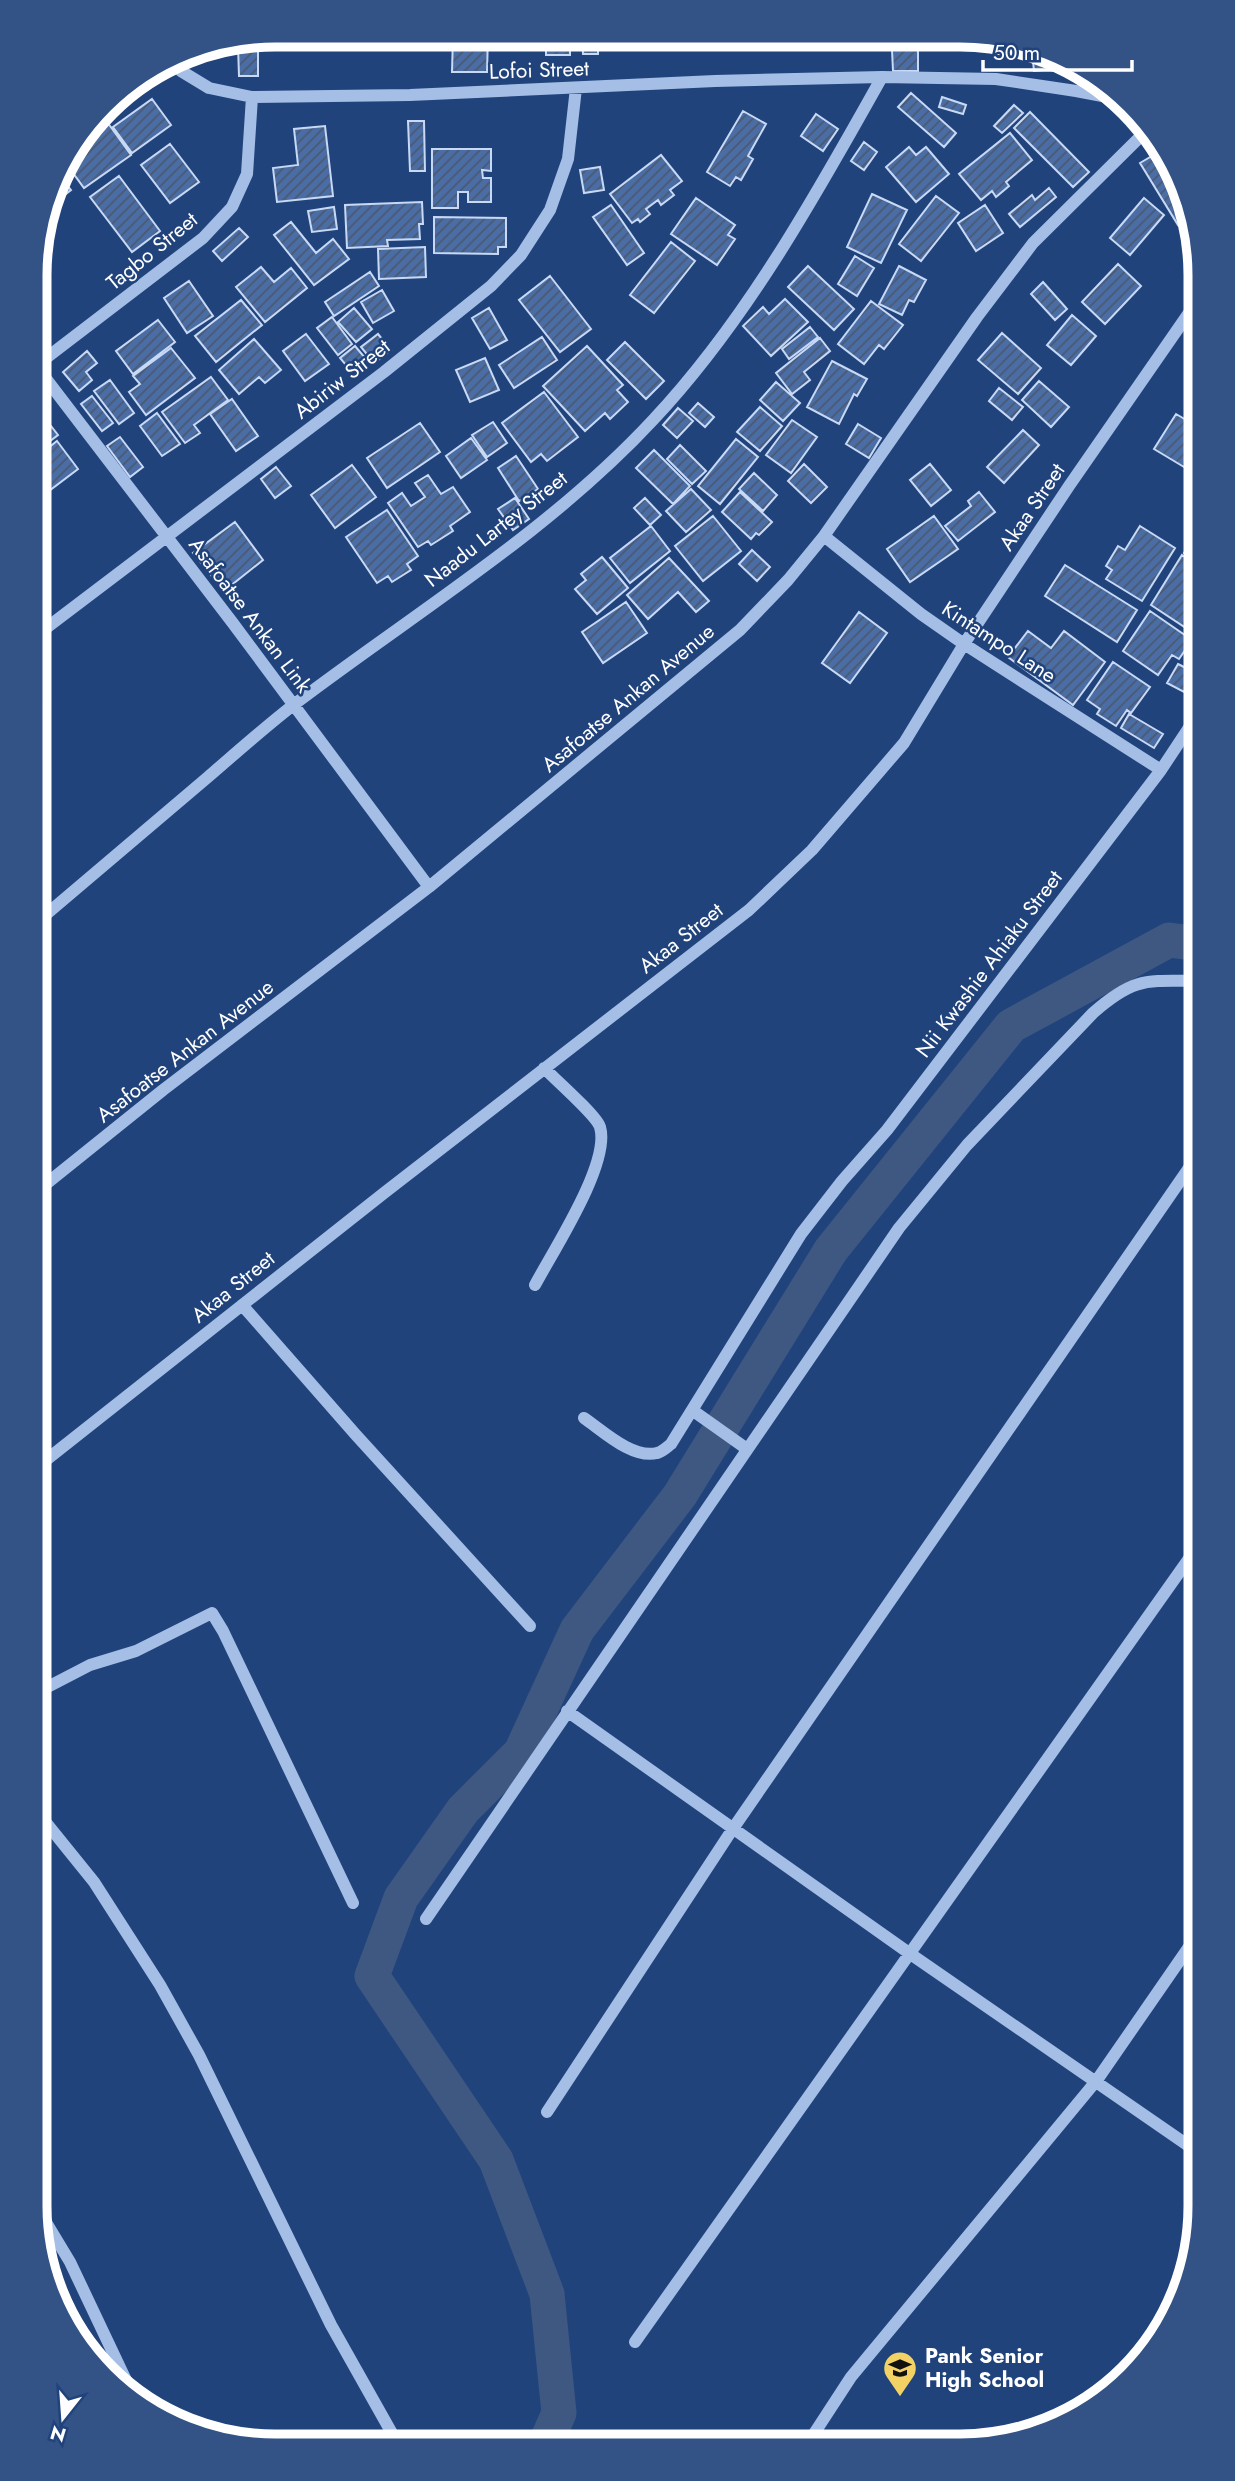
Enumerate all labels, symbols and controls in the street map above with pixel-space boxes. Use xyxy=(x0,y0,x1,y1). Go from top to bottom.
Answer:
scale bar xyxy=(983,28,1132,72)
text: 50 m xyxy=(993,38,1040,68)
street label: Lofoi Street xyxy=(488,53,590,87)
street label: Tagbo Street xyxy=(100,205,204,297)
street label: Abiriw Street xyxy=(288,332,396,426)
street label: Akaa Street xyxy=(992,457,1072,557)
street label: Naadu Lartey Street xyxy=(418,464,574,594)
street label: Asafoatse Ankan Link xyxy=(182,531,319,699)
street label: Kintampo Lane xyxy=(936,594,1062,690)
street label: Asafoatse Ankan Avenue xyxy=(535,616,721,779)
street label: Nii Kwashie Ahiaku Street xyxy=(909,864,1069,1064)
street label: Akaa Street xyxy=(632,895,730,981)
street label: Asafoatse Ankan Avenue xyxy=(90,972,280,1130)
street label: Akaa Street xyxy=(185,1244,281,1330)
place label: Pank Senior High School xyxy=(925,2341,1044,2395)
school or university icon: Pank Senior High School xyxy=(881,2349,919,2398)
north arrow xyxy=(28,2383,98,2453)
text: N xyxy=(47,2419,69,2449)

